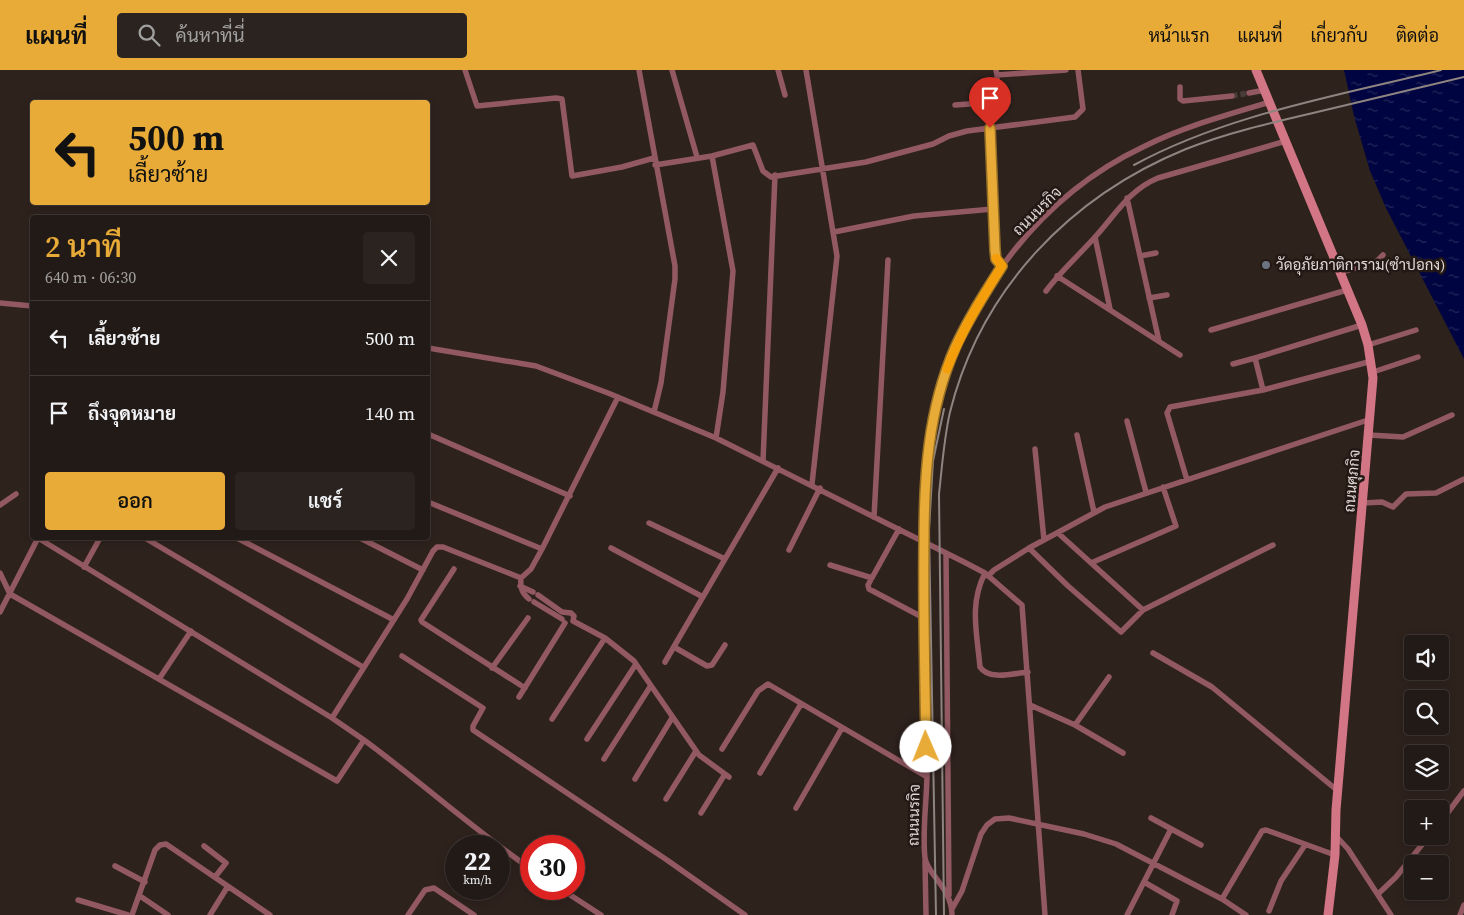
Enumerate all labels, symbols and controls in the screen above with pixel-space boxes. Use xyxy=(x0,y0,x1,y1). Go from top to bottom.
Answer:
search box xyxy=(117,13,467,58)
text: แผนที่ xyxy=(25,19,87,52)
icon: search xyxy=(135,21,163,49)
text: ค้นหาที่นี่ xyxy=(175,22,245,48)
text: หน้าแรก xyxy=(1148,23,1210,48)
text: แผนที่ xyxy=(1238,23,1282,48)
text: เกี่ยวกับ xyxy=(1310,23,1368,48)
text: ติดต่อ xyxy=(1396,23,1439,48)
pin xyxy=(969,77,1011,128)
icon: arrive xyxy=(976,84,1004,112)
text: 500 m xyxy=(128,114,224,162)
icon: left xyxy=(45,120,110,185)
text: เลี้ยวซ้าย xyxy=(128,159,208,189)
street label: ถนนนรกิจ xyxy=(1007,181,1066,240)
text: 2 นาที xyxy=(45,226,122,267)
button: close xyxy=(363,232,415,284)
place label: วัดอุภัยภาติการาม(ซำปอกง) xyxy=(1276,254,1445,276)
marker: วัดอุภัยภาติการาม(ซำปอกง) xyxy=(1260,259,1272,271)
text: 640 m · 06:30 xyxy=(45,266,136,288)
icon: left xyxy=(45,324,73,352)
text: เลี้ยวซ้าย xyxy=(88,325,160,351)
text: 500 m xyxy=(365,325,415,351)
icon: arrive xyxy=(45,399,73,427)
text: ถึงจุดหมาย xyxy=(88,400,176,426)
text: 140 m xyxy=(365,400,415,426)
street label: ถนนศุภกิจ xyxy=(1338,449,1366,513)
button: ออก xyxy=(45,472,225,530)
button: แชร์ xyxy=(235,472,415,530)
map controls xyxy=(1404,635,1449,900)
button: sound xyxy=(1404,635,1449,680)
button: search xyxy=(1404,690,1449,735)
position arrow xyxy=(899,720,951,772)
button: layers xyxy=(1404,745,1449,790)
street label: ถนนนรกิจ xyxy=(902,784,925,846)
button: + xyxy=(1404,800,1449,845)
speed limit sign: 30 xyxy=(520,835,585,900)
text: 22 xyxy=(464,844,491,878)
button: − xyxy=(1404,855,1449,900)
text: km/h xyxy=(463,872,492,888)

